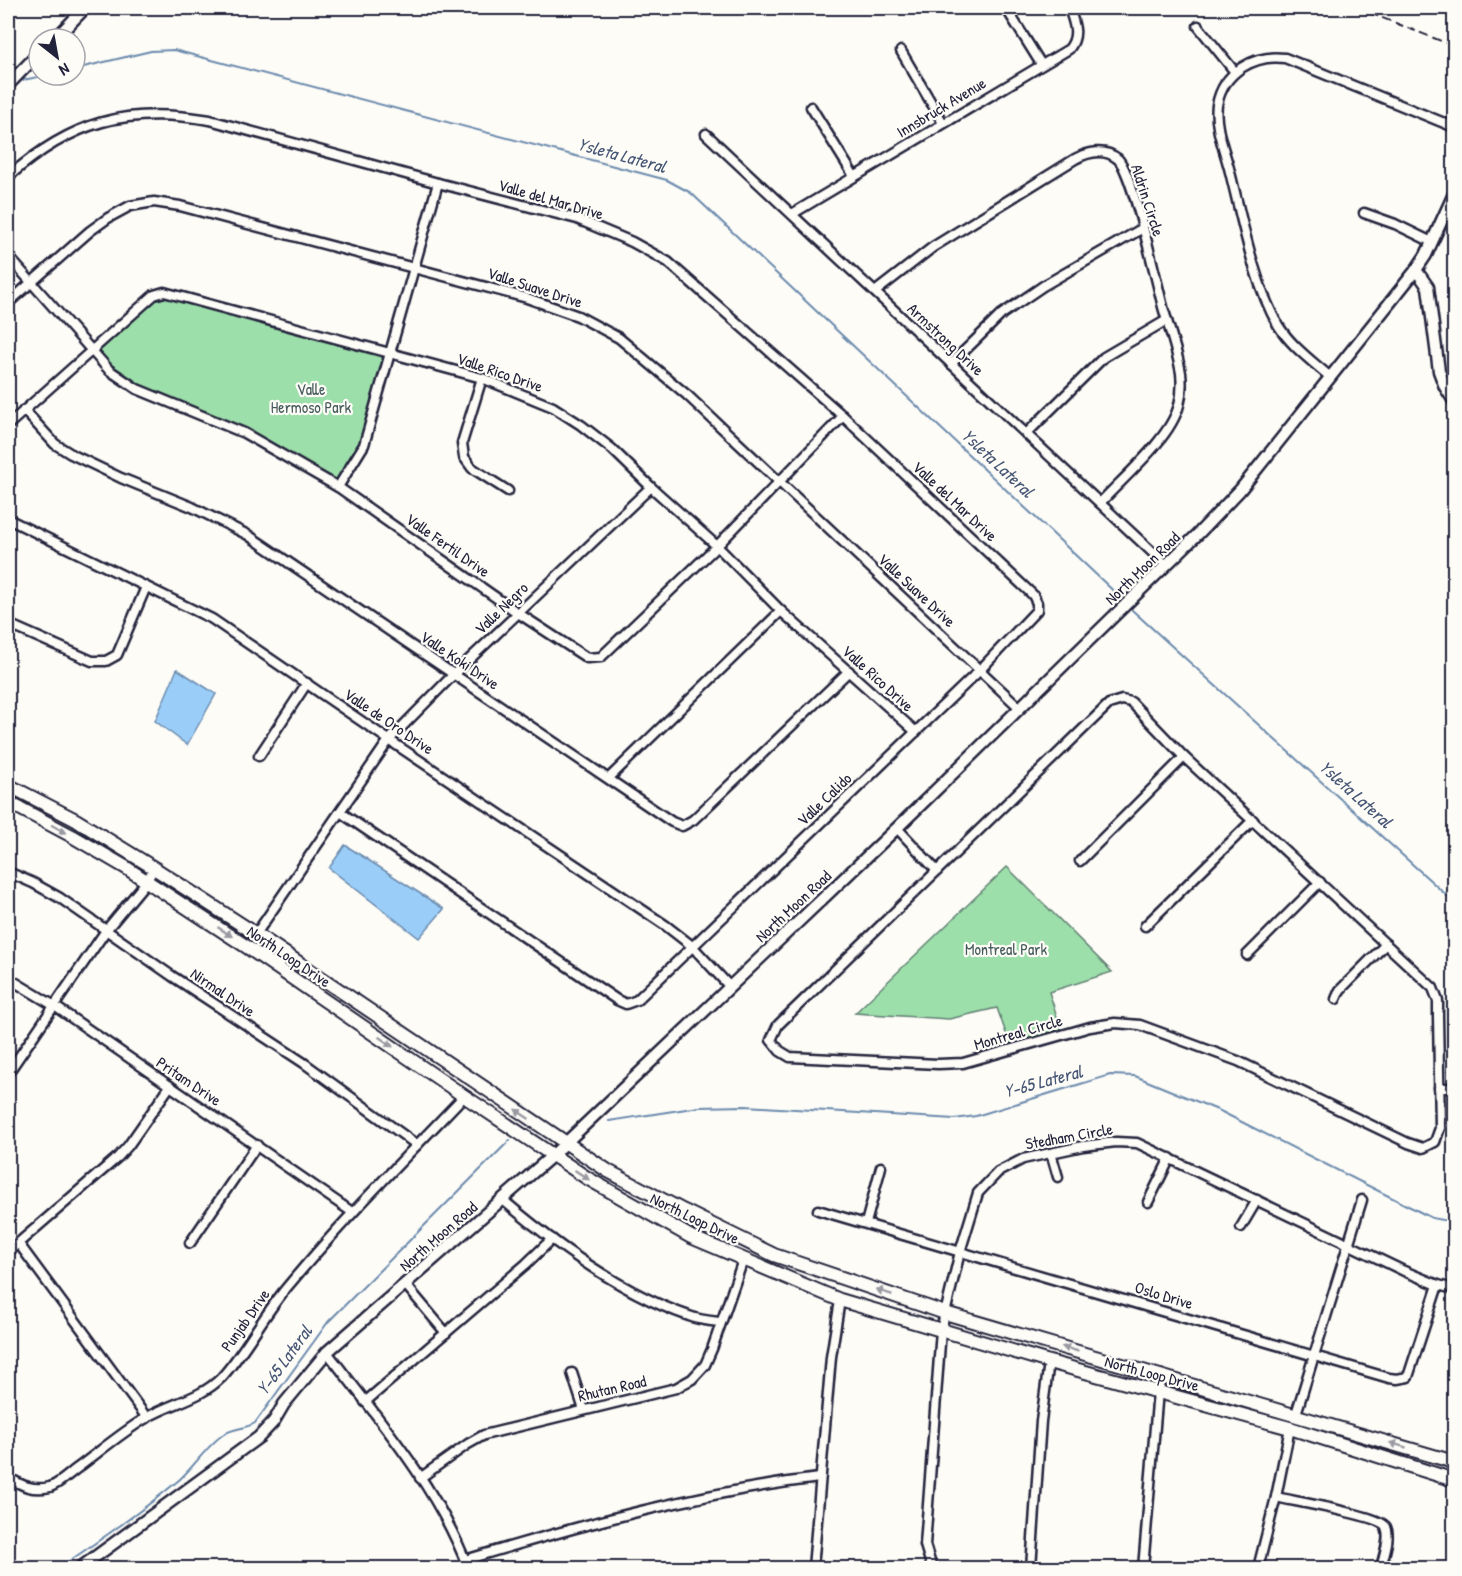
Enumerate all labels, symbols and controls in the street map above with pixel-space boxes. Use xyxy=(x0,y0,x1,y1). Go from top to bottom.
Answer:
north arrow xyxy=(27,27,87,87)
text: N xyxy=(55,58,74,82)
street label: Innsbruck Avenue xyxy=(892,71,990,142)
water label: Ysleta Lateral xyxy=(575,131,670,179)
street label: Aldrin Circle xyxy=(1126,161,1170,239)
street label: Valle del Mar Drive xyxy=(496,173,607,225)
street label: Valle Suave Drive xyxy=(485,261,586,313)
street label: Armstrong Drive xyxy=(903,298,990,381)
street label: Valle Rico Drive xyxy=(454,347,546,397)
park label: Valle Hermoso Park xyxy=(271,378,352,418)
water label: Ysleta Lateral xyxy=(957,423,1040,504)
street label: Valle del Mar Drive xyxy=(908,456,1003,546)
street label: Valle Fertil Drive xyxy=(402,508,495,582)
street label: North Moon Road xyxy=(1100,527,1184,609)
street label: Valle Suave Drive xyxy=(873,548,961,632)
street label: Valle Negro xyxy=(469,577,533,639)
street label: Valle Koki Drive xyxy=(416,625,504,695)
street label: Valle Rico Drive xyxy=(837,640,919,717)
street label: Valle de Oro Drive xyxy=(340,683,439,759)
water label: Ysleta Lateral xyxy=(1314,755,1399,834)
street label: Valle Calido xyxy=(792,767,856,830)
one-way arrow xyxy=(51,824,68,834)
street label: North Moon Road xyxy=(750,865,836,947)
street label: North Loop Drive xyxy=(243,920,336,992)
one-way arrow xyxy=(216,927,233,938)
park label: Montreal Park xyxy=(965,938,1047,960)
street label: Nirmal Drive xyxy=(186,962,260,1022)
street label: Montreal Circle xyxy=(971,1009,1065,1055)
one-way arrow xyxy=(377,1036,393,1048)
street label: Pritam Drive xyxy=(152,1051,226,1111)
water label: Y-65 Lateral xyxy=(1001,1058,1086,1103)
one-way arrow xyxy=(514,1109,530,1120)
street label: Stedham Circle xyxy=(1024,1117,1115,1155)
one-way arrow xyxy=(574,1169,590,1180)
street label: North Loop Drive xyxy=(647,1187,744,1249)
street label: North Moon Road xyxy=(394,1196,482,1276)
street label: Oslo Drive xyxy=(1132,1276,1196,1314)
street label: Punjab Drive xyxy=(215,1284,275,1356)
one-way arrow xyxy=(875,1287,893,1297)
water label: Y-65 Lateral xyxy=(250,1319,318,1400)
one-way arrow xyxy=(1061,1344,1079,1353)
street label: North Loop Drive xyxy=(1103,1350,1202,1396)
street label: Rhutan Road xyxy=(576,1369,648,1407)
one-way arrow xyxy=(1389,1440,1407,1449)

